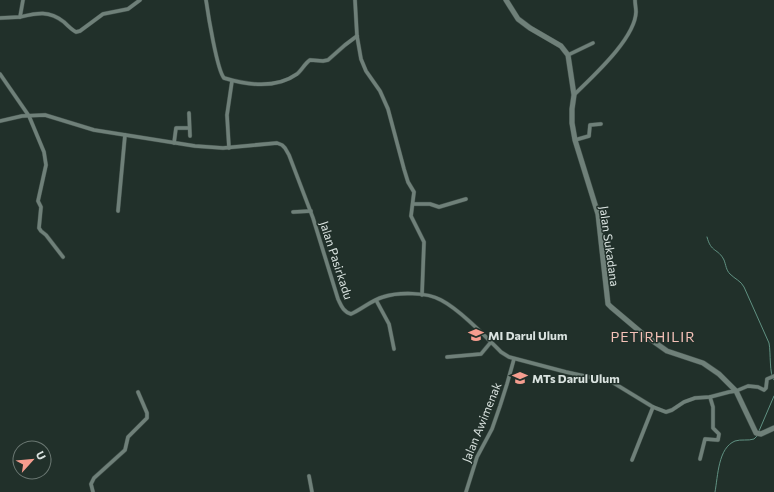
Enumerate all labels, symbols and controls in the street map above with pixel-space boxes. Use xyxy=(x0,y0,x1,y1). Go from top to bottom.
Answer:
street label: Jalan Sukadana xyxy=(596,205,623,287)
street label: Jalan Pasirkadu xyxy=(317,219,356,301)
school or university icon: MI Darul Ulum xyxy=(467,326,485,344)
place label: MI Darul Ulum xyxy=(488,328,567,342)
district label: PETIRHILIR xyxy=(610,328,696,345)
school or university icon: MTs Darul Ulum xyxy=(511,369,529,387)
place label: MTs Darul Ulum xyxy=(532,371,620,385)
street label: Jalan Awimenak xyxy=(459,379,505,465)
north arrow xyxy=(12,440,52,480)
text: U xyxy=(34,449,49,462)

